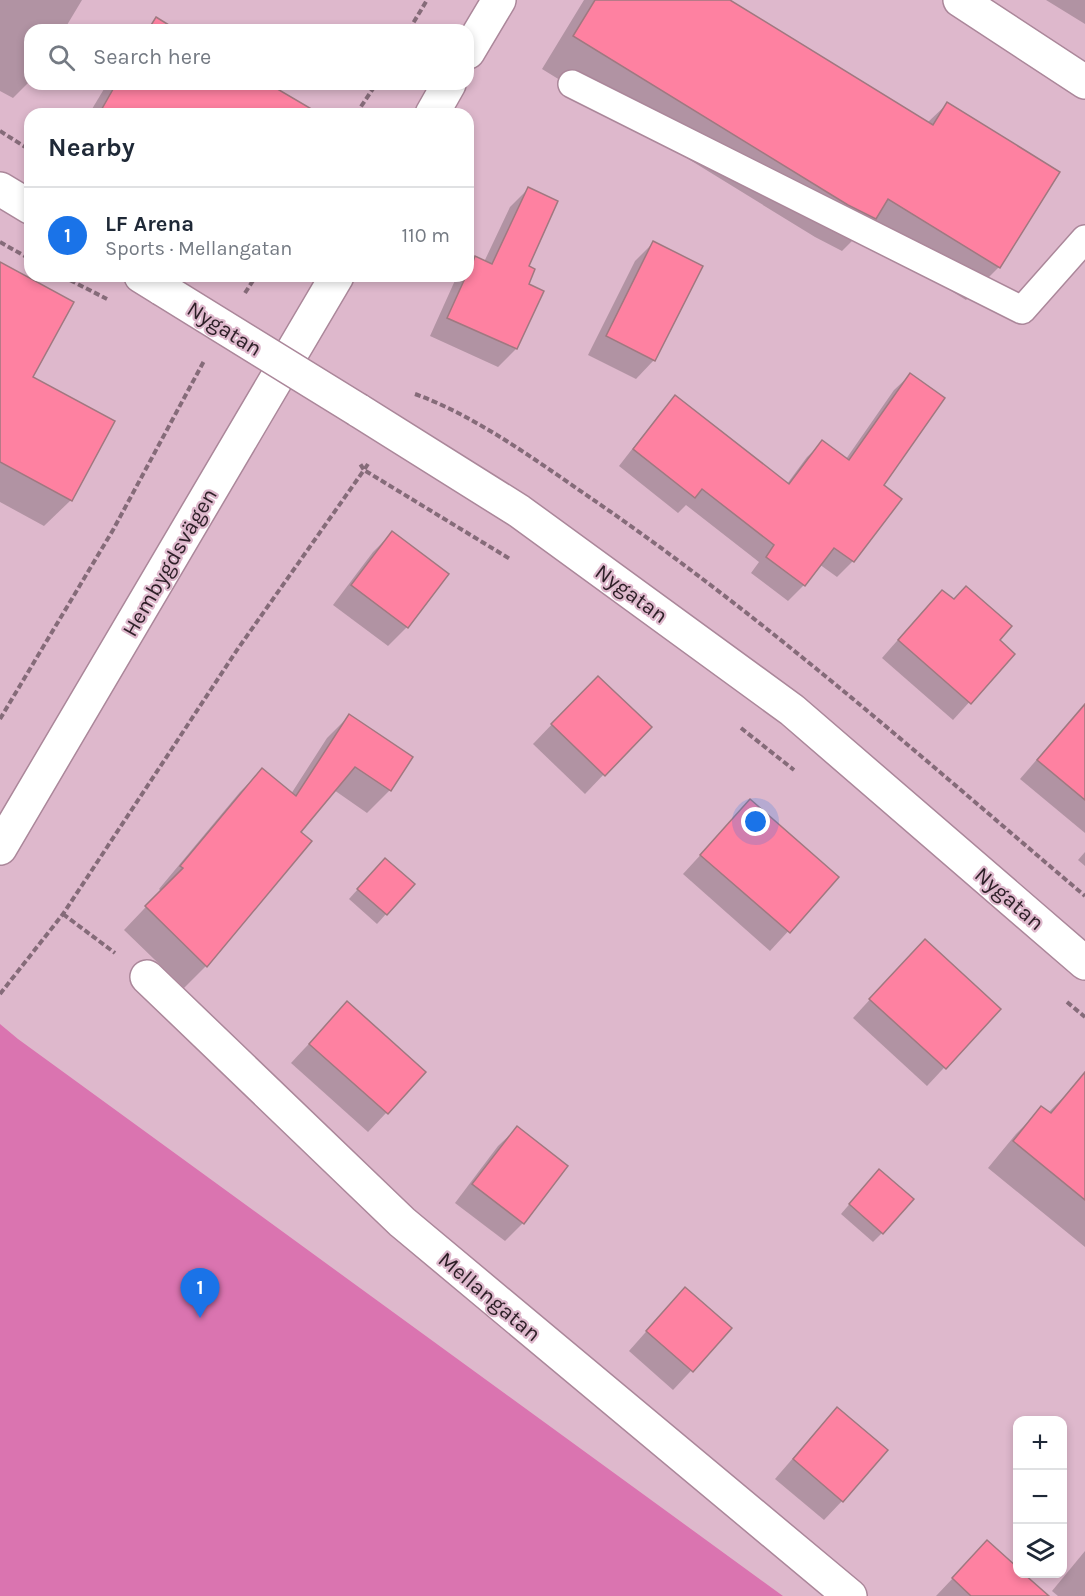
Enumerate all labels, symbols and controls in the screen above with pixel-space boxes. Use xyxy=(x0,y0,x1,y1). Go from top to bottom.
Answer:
search box xyxy=(24,24,474,90)
icon: search xyxy=(45,41,78,74)
text: Search here xyxy=(93,44,211,70)
text: Nearby xyxy=(48,132,135,163)
text: LF Arena xyxy=(105,211,194,237)
text: 1 xyxy=(64,224,71,247)
text: 110 m xyxy=(401,224,450,247)
text: Sports · Mellangatan xyxy=(105,237,292,260)
street label: Nygatan xyxy=(182,296,267,362)
street label: Hembygdsvägen xyxy=(117,484,223,641)
street label: Nygatan xyxy=(590,559,673,629)
your location xyxy=(741,807,770,836)
street label: Nygatan xyxy=(969,862,1049,936)
street label: Mellangatan xyxy=(433,1246,546,1347)
pin: 1 xyxy=(180,1268,220,1318)
map controls xyxy=(1013,1416,1067,1578)
button: + xyxy=(1013,1416,1067,1470)
button: − xyxy=(1013,1470,1067,1524)
button: layers xyxy=(1013,1524,1067,1578)

